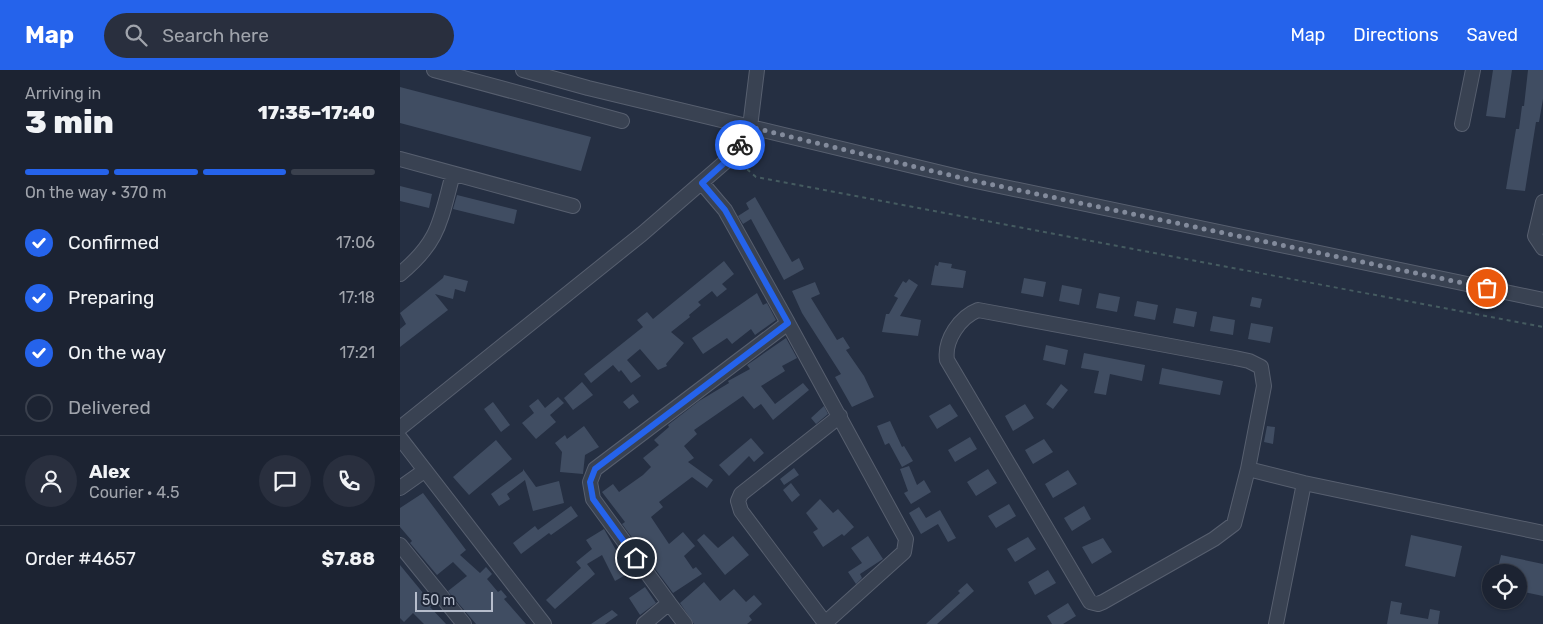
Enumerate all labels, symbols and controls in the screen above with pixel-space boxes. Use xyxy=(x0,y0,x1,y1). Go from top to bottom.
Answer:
search box xyxy=(104,13,454,58)
text: Map xyxy=(25,21,74,49)
icon: search xyxy=(122,21,150,49)
text: Search here xyxy=(162,24,269,47)
text: Map xyxy=(1290,24,1325,46)
text: Directions xyxy=(1353,24,1439,46)
text: Saved xyxy=(1467,24,1518,46)
text: Arriving in xyxy=(25,84,101,103)
text: 17:35–17:40 xyxy=(258,101,375,124)
text: 3 min xyxy=(25,103,114,141)
courier xyxy=(715,120,765,170)
icon: bike xyxy=(726,131,754,159)
text: On the way · 370 m xyxy=(25,183,167,202)
icon: check xyxy=(25,229,53,257)
text: Confirmed xyxy=(68,231,159,254)
text: 17:06 xyxy=(336,233,375,252)
pin xyxy=(1466,267,1508,309)
icon: bag xyxy=(1473,274,1501,302)
icon: check xyxy=(25,284,53,312)
text: Preparing xyxy=(68,286,154,309)
text: 17:18 xyxy=(339,288,375,307)
icon: check xyxy=(25,339,53,367)
text: On the way xyxy=(68,341,166,364)
text: 17:21 xyxy=(340,343,375,362)
text: Delivered xyxy=(68,396,151,419)
button: person xyxy=(25,455,77,507)
button: chat xyxy=(259,455,311,507)
button: phone xyxy=(323,455,375,507)
text: Alex xyxy=(89,460,130,483)
text: Courier · 4.5 xyxy=(89,483,179,502)
pin xyxy=(615,537,657,579)
icon: home xyxy=(622,544,650,572)
text: Order #4657 xyxy=(25,547,136,570)
text: $7.88 xyxy=(321,547,375,570)
map controls xyxy=(1482,564,1527,609)
button: locate xyxy=(1482,564,1527,609)
scale bar xyxy=(415,589,492,612)
text: 50 m xyxy=(422,592,455,609)

